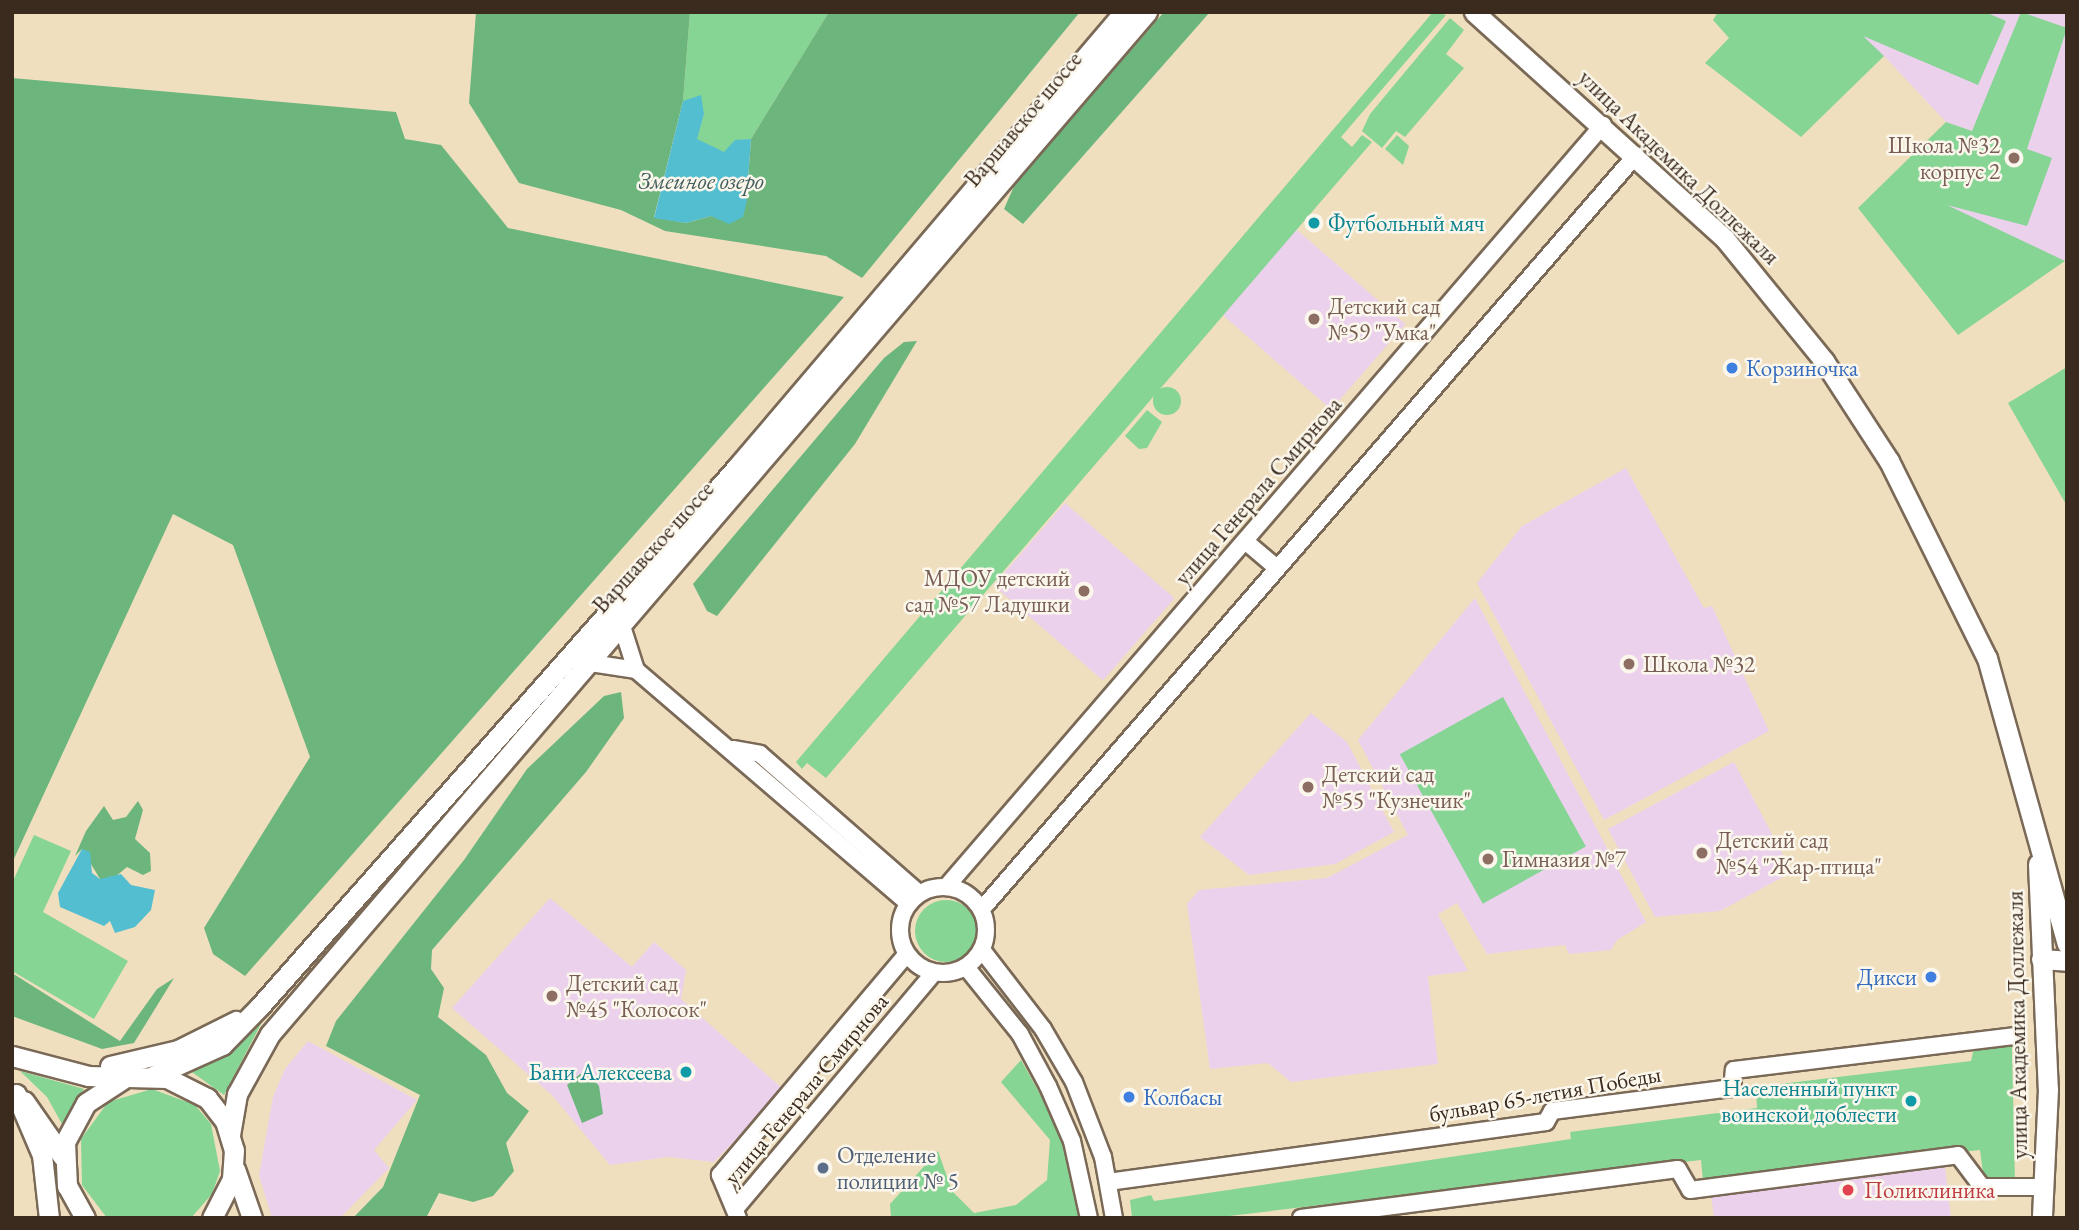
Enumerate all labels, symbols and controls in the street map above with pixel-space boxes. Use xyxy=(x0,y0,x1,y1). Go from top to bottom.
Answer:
street label: Варшавское шоссе xyxy=(958,46,1088,192)
street label: улица Академика Доллежаля xyxy=(1573,64,1785,270)
place label: Школа №32 корпус 2 xyxy=(1888,131,2000,185)
marker: Школа №32 корпус 2 xyxy=(2006,150,2022,166)
water label: Змеиное озеро xyxy=(638,167,764,195)
place label: Футбольный мяч xyxy=(1328,209,1484,237)
marker: Футбольный мяч xyxy=(1306,215,1322,231)
place label: Детский сад №59 "Умка" xyxy=(1328,292,1440,346)
marker: Детский сад №59 "Умка" xyxy=(1306,311,1322,327)
place label: Корзиночка xyxy=(1746,354,1858,382)
marker: Корзиночка xyxy=(1724,360,1740,376)
street label: улица Генерала Смирнова xyxy=(1169,391,1347,591)
street label: Варшавское шоссе xyxy=(587,475,719,619)
place label: МДОУ детский сад №57 Ладушки xyxy=(905,564,1070,618)
marker: МДОУ детский сад №57 Ладушки xyxy=(1076,583,1092,599)
place label: Школа №32 xyxy=(1643,650,1755,678)
marker: Школа №32 xyxy=(1621,656,1637,672)
place label: Детский сад №55 "Кузнечик" xyxy=(1322,760,1471,814)
marker: Детский сад №55 "Кузнечик" xyxy=(1300,779,1316,795)
place label: Детский сад №54 "Жар-птица" xyxy=(1716,826,1882,880)
place label: Гимназия №7 xyxy=(1502,845,1626,873)
marker: Детский сад №54 "Жар-птица" xyxy=(1694,845,1710,861)
marker: Гимназия №7 xyxy=(1480,851,1496,867)
street label: улица Академика Доллежаля xyxy=(2001,891,2033,1159)
place label: Дикси xyxy=(1857,963,1917,991)
place label: Детский сад №45 "Колосок" xyxy=(566,969,707,1023)
marker: Дикси xyxy=(1923,969,1939,985)
marker: Детский сад №45 "Колосок" xyxy=(544,988,560,1004)
street label: улица Генерала Смирнова xyxy=(718,988,894,1190)
place label: Бани Алексеева xyxy=(529,1058,672,1086)
street label: бульвар 65-летия Победы xyxy=(1427,1060,1663,1128)
marker: Бани Алексеева xyxy=(678,1064,694,1080)
place label: Населенный пункт воинской доблести xyxy=(1721,1074,1897,1128)
place label: Колбасы xyxy=(1143,1083,1222,1111)
marker: Колбасы xyxy=(1121,1089,1137,1105)
marker: Населенный пункт воинской доблести xyxy=(1903,1093,1919,1109)
place label: Отделение полиции № 5 xyxy=(837,1141,959,1195)
marker: Отделение полиции № 5 xyxy=(815,1160,831,1176)
place label: Поликлиника xyxy=(1864,1176,1995,1204)
marker: Поликлиника xyxy=(1838,1180,1858,1200)

